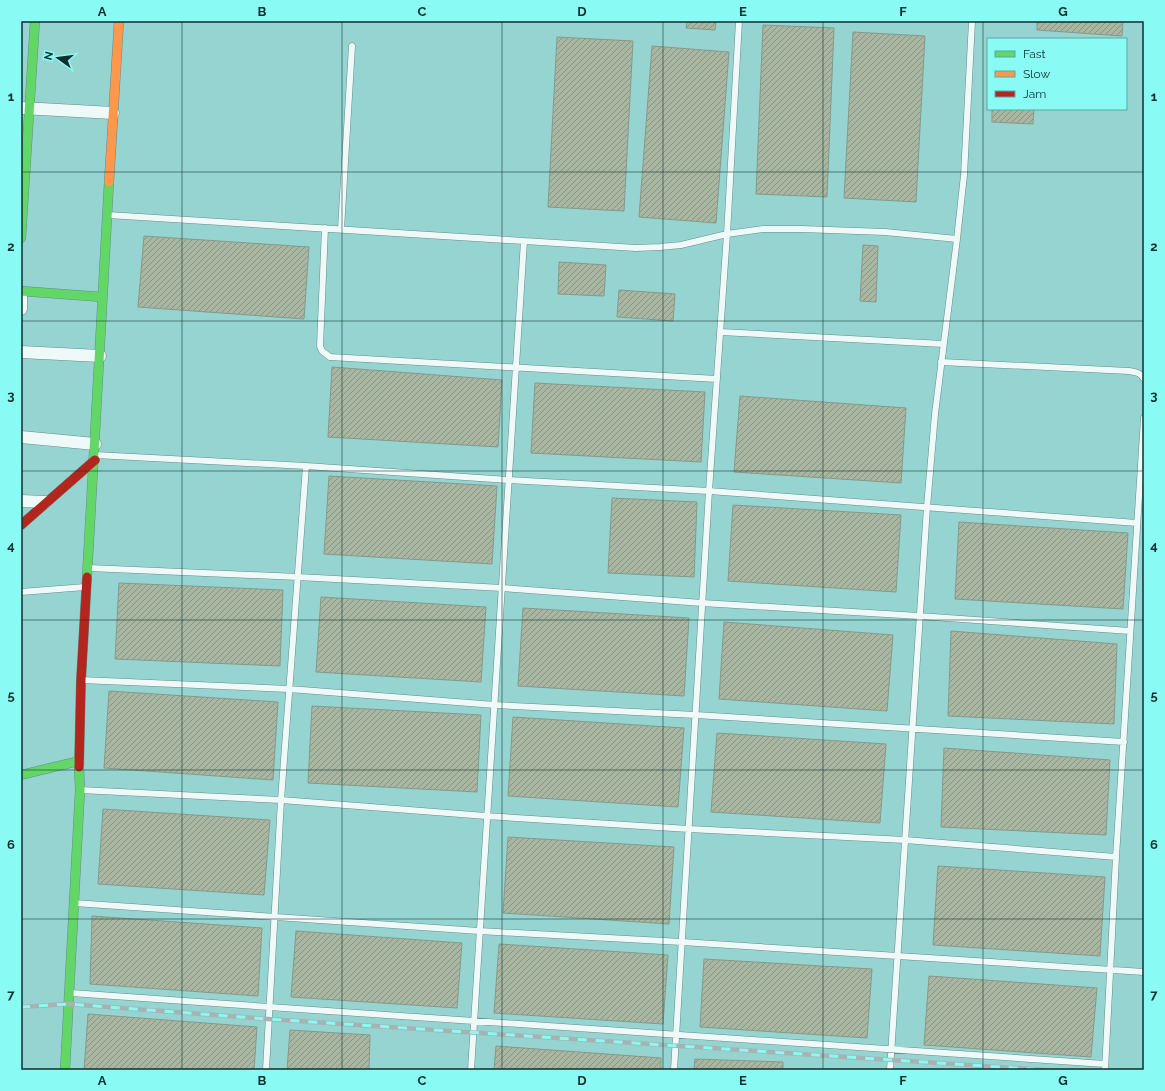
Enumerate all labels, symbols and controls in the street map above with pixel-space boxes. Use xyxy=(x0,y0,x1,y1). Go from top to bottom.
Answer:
text: A xyxy=(98,4,107,19)
text: B xyxy=(258,4,267,19)
text: C xyxy=(418,4,427,19)
text: D xyxy=(577,4,587,19)
text: E xyxy=(739,4,747,19)
text: F xyxy=(899,4,907,19)
text: G xyxy=(1058,4,1068,19)
north arrow xyxy=(38,38,78,78)
legend xyxy=(987,38,1127,110)
text: Fast xyxy=(1023,47,1046,61)
text: N xyxy=(41,50,56,61)
text: Slow xyxy=(1023,67,1050,81)
text: Jam xyxy=(1023,87,1046,101)
text: 1 xyxy=(8,89,15,104)
text: 1 xyxy=(1151,89,1158,104)
text: 2 xyxy=(7,239,15,254)
text: 2 xyxy=(1150,239,1158,254)
text: 3 xyxy=(7,388,15,403)
text: 3 xyxy=(1150,388,1158,403)
text: 4 xyxy=(7,538,15,553)
text: 4 xyxy=(1150,538,1158,553)
text: 5 xyxy=(7,688,15,703)
text: 5 xyxy=(1150,688,1158,703)
text: 6 xyxy=(7,837,15,852)
text: 6 xyxy=(1150,837,1158,852)
text: 7 xyxy=(7,987,15,1002)
text: 7 xyxy=(1150,987,1158,1002)
text: A xyxy=(98,1073,107,1088)
text: B xyxy=(258,1073,267,1088)
text: C xyxy=(418,1073,427,1088)
text: D xyxy=(577,1073,587,1088)
text: E xyxy=(739,1073,747,1088)
text: F xyxy=(899,1073,907,1088)
text: G xyxy=(1058,1073,1068,1088)

